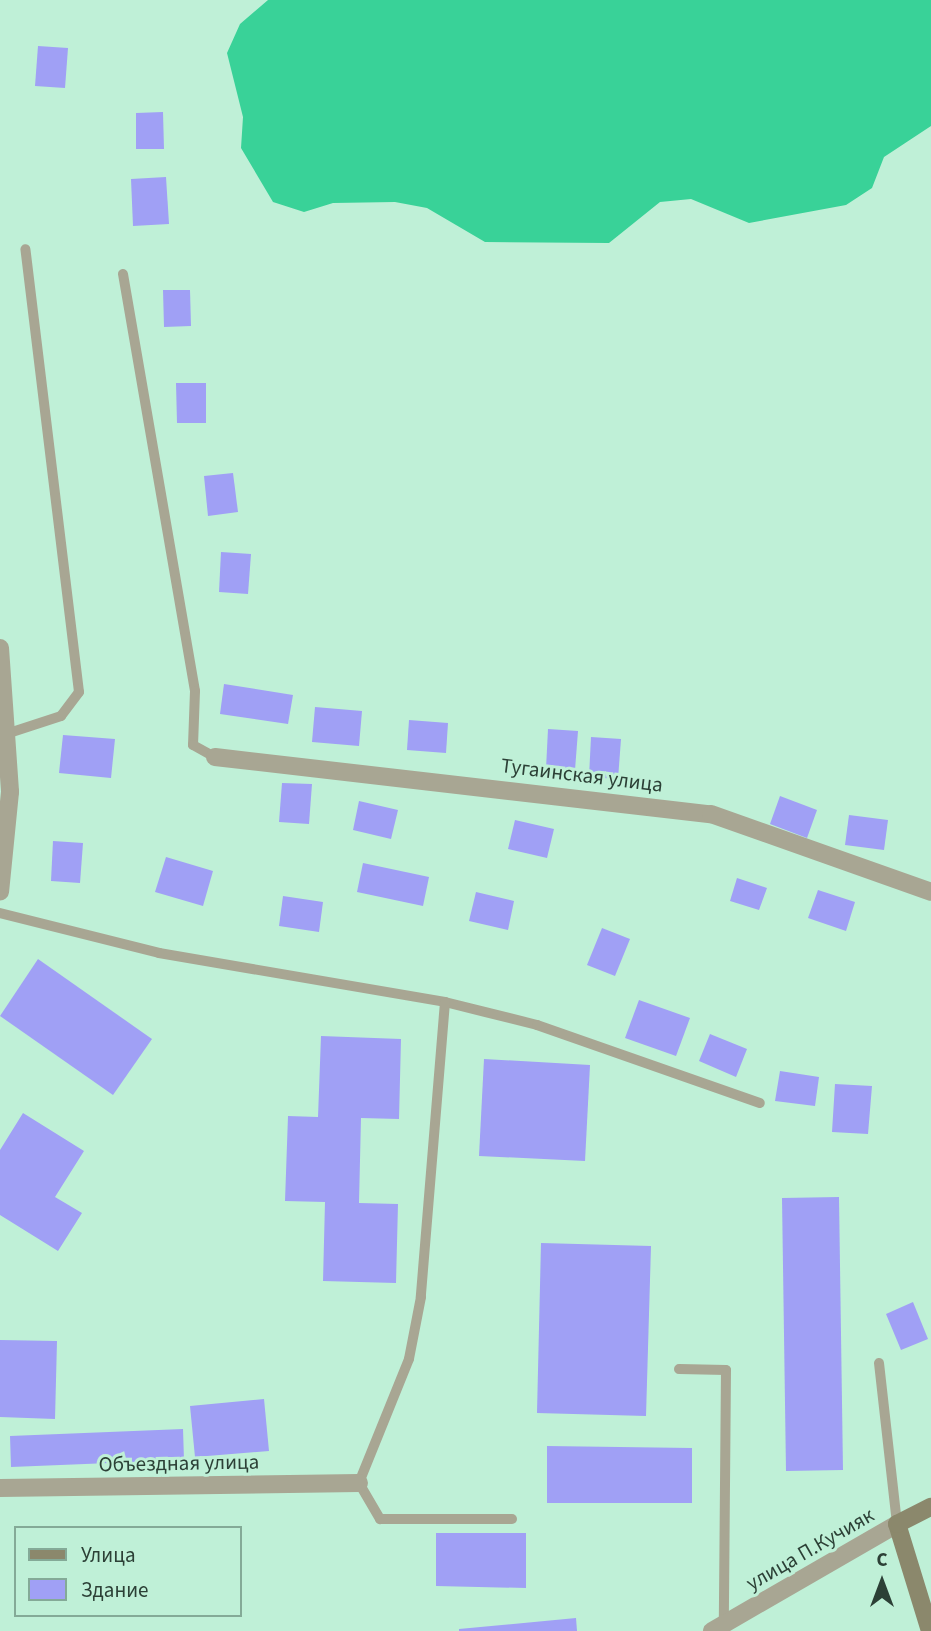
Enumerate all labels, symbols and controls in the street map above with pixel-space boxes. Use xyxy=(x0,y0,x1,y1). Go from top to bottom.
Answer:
street label: Тугаинская улица xyxy=(500,753,664,797)
street label: Объездная улица xyxy=(98,1449,260,1477)
street label: улица П.Кучияк xyxy=(742,1502,878,1596)
legend xyxy=(14,1526,242,1617)
text: Улица xyxy=(81,1540,136,1570)
north arrow xyxy=(847,1547,917,1617)
text: С xyxy=(876,1547,888,1574)
text: Здание xyxy=(81,1575,149,1605)

